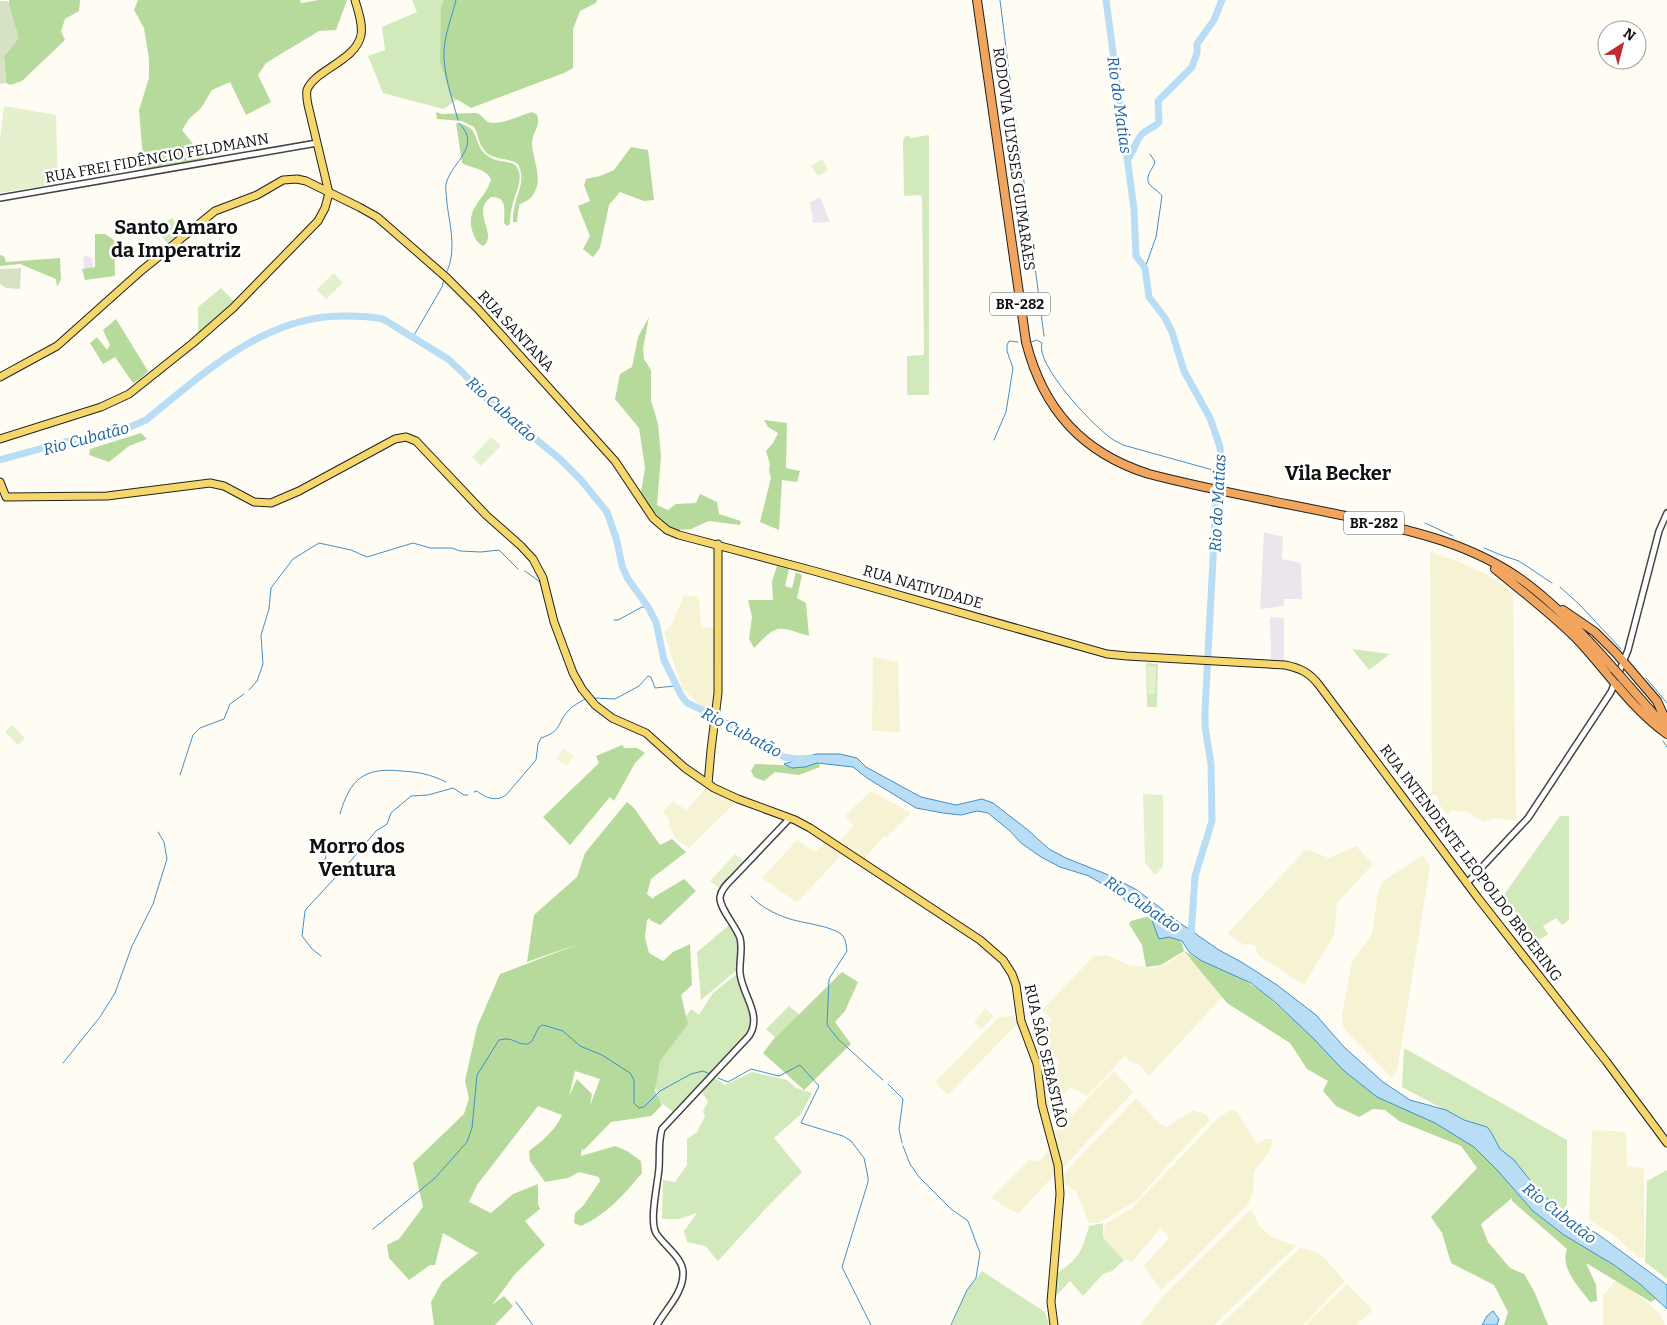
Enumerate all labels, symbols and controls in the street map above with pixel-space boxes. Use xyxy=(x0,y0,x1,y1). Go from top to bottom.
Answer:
north arrow xyxy=(1597,20,1647,70)
text: N xyxy=(1620,25,1639,45)
street label: RODOVIA ULYSSES GUIMARÃES xyxy=(989,46,1039,272)
water label: Rio do Matias xyxy=(1103,55,1136,155)
street label: RUA FREI FIDÊNCIO FELDMANN xyxy=(44,129,270,187)
district label: Santo Amaro da Imperatriz xyxy=(111,215,241,262)
street label: RUA SANTANA xyxy=(474,287,558,375)
road number: BR-282 xyxy=(990,292,1050,316)
water label: Rio Cubatão xyxy=(463,373,541,446)
water label: Rio Cubatão xyxy=(41,418,131,459)
water label: Rio do Matias xyxy=(1205,453,1230,552)
district label: Vila Becker xyxy=(1285,461,1392,485)
road number: BR-282 xyxy=(1344,512,1404,534)
street label: RUA NATIVIDADE xyxy=(861,561,985,613)
water label: Rio Cubatão xyxy=(698,703,785,762)
street label: RUA INTENDENTE LEOPOLDO BROERING xyxy=(1376,741,1566,985)
district label: Morro dos Ventura xyxy=(309,834,405,881)
water label: Rio Cubatão xyxy=(1101,872,1185,937)
street label: RUA SÃO SEBASTIÃO xyxy=(1021,982,1071,1130)
water label: Rio Cubatão xyxy=(1519,1179,1600,1248)

